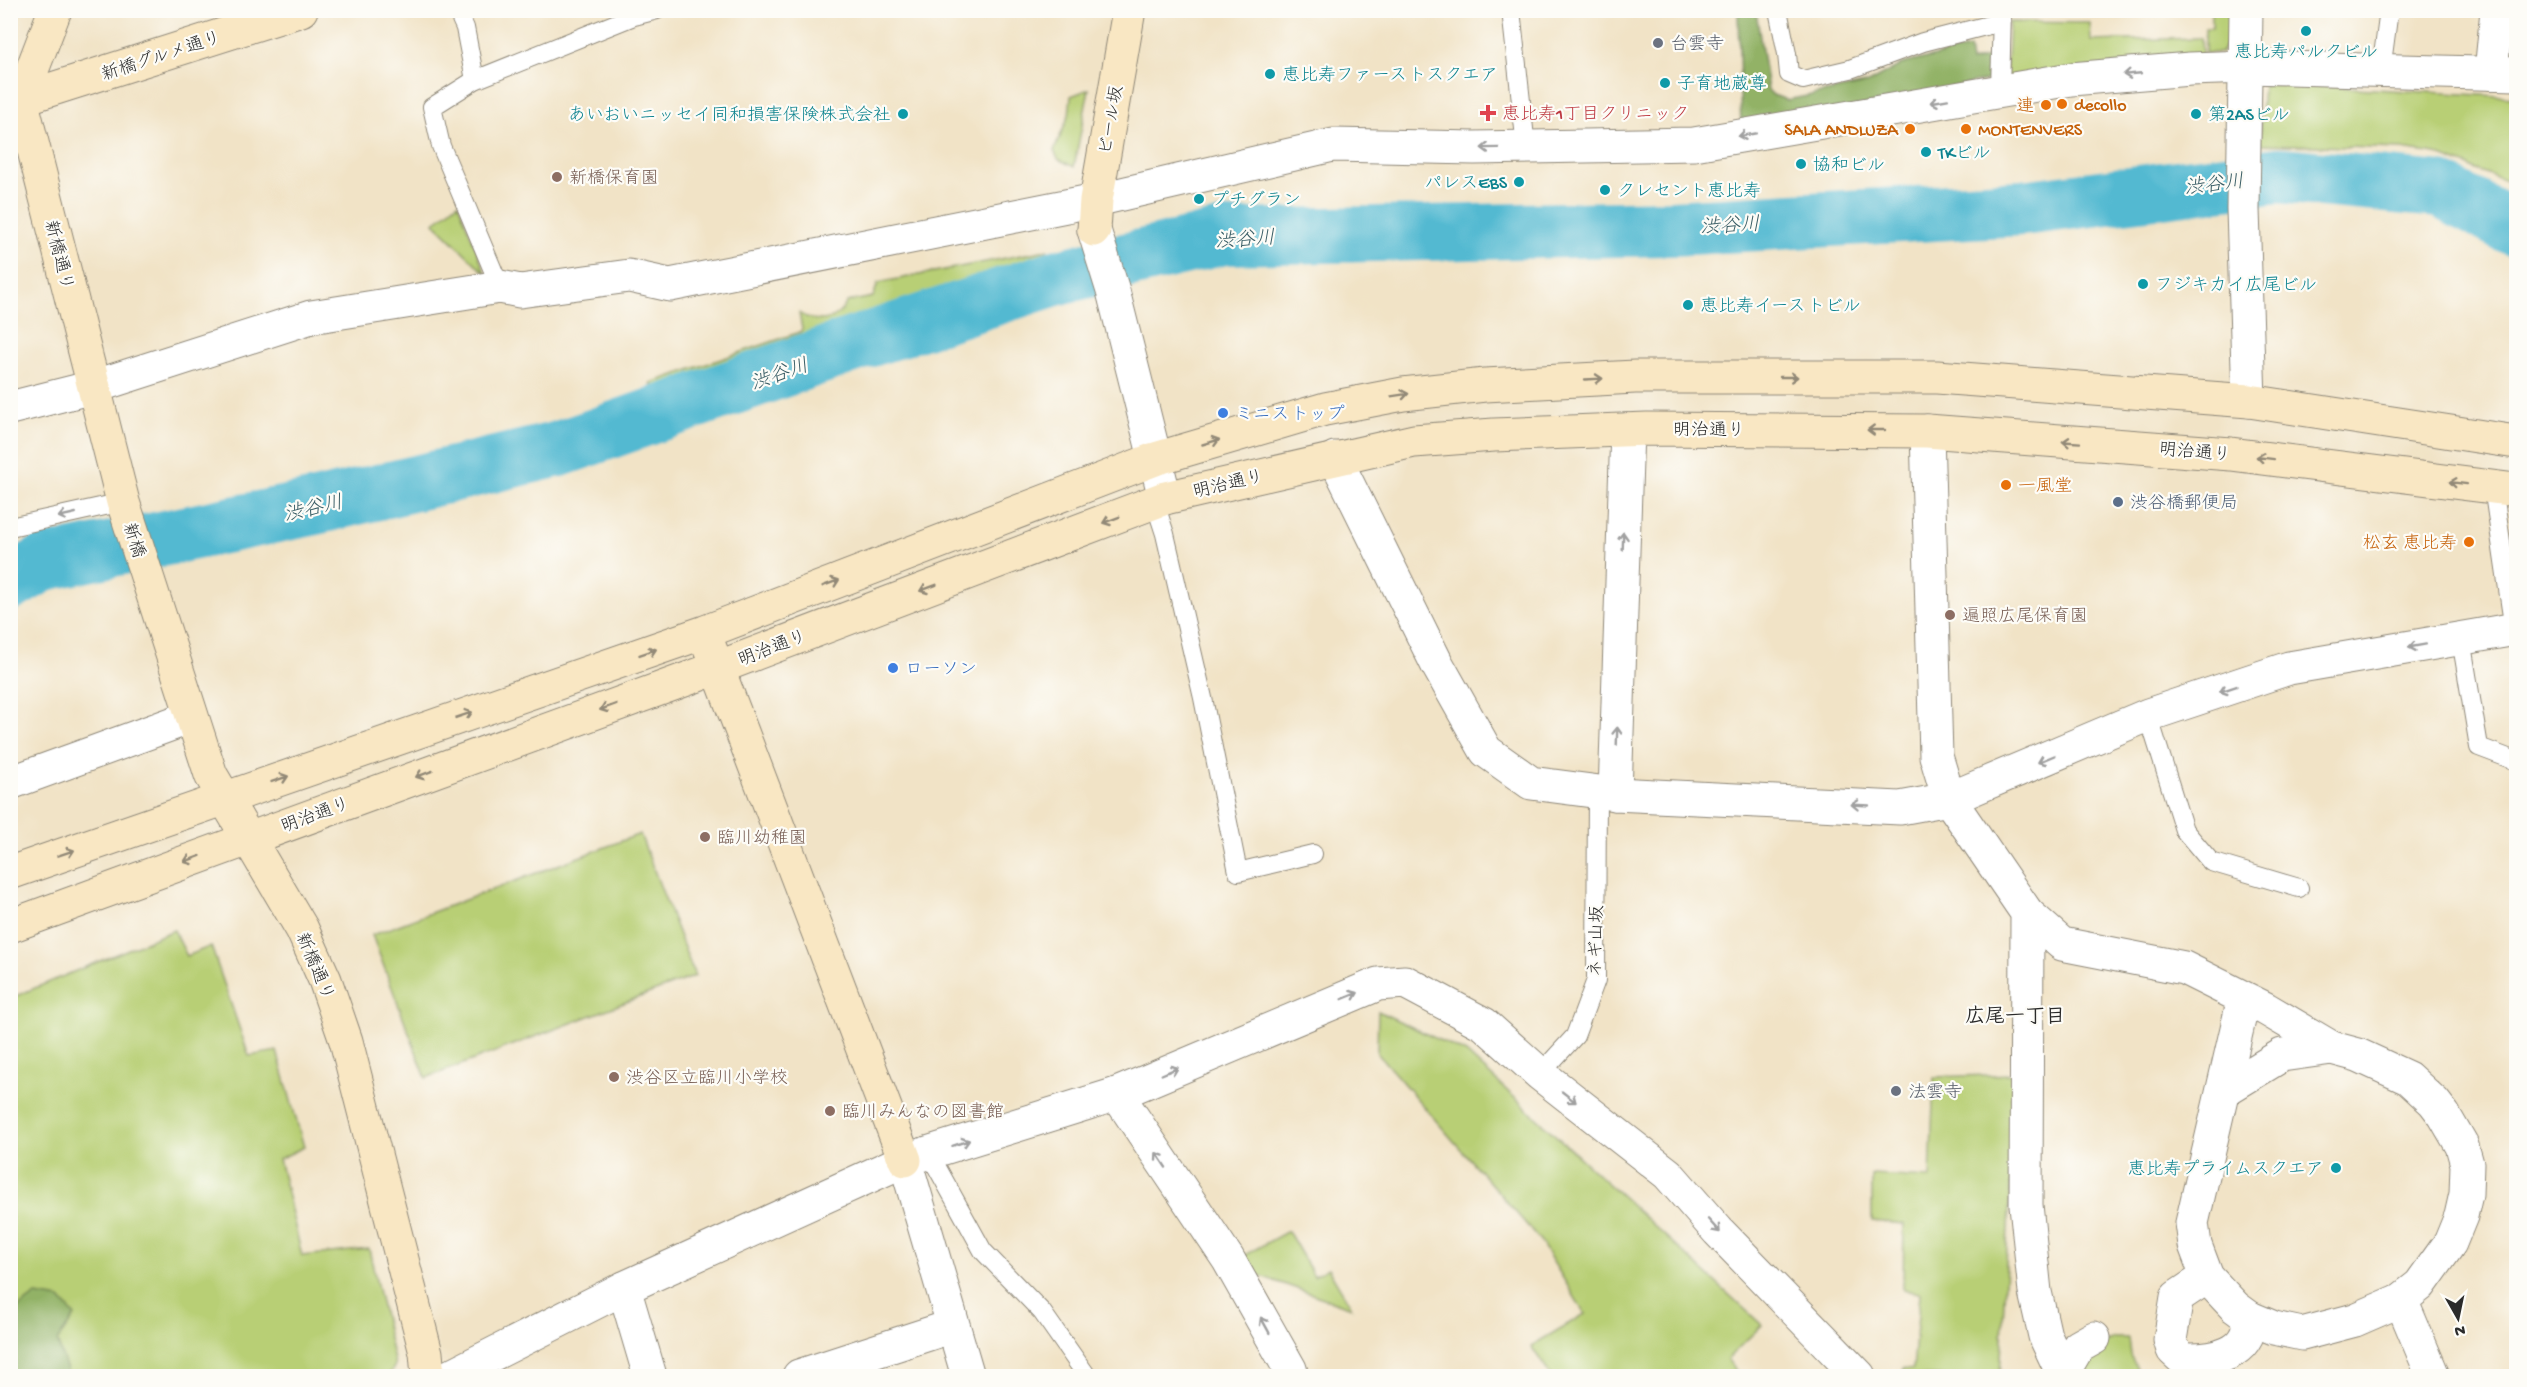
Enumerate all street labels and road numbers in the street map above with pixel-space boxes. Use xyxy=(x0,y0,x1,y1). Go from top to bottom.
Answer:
street label: 新橋グルメ通り xyxy=(99,27,224,87)
street label: ビール坂 xyxy=(1096,84,1129,157)
street label: 新橋通り xyxy=(39,218,77,293)
street label: 明治通り xyxy=(1673,420,1745,442)
street label: 明治通り xyxy=(2158,439,2232,467)
street label: 明治通り xyxy=(1191,466,1266,504)
street label: 新橋 xyxy=(117,520,149,561)
street label: 明治通り xyxy=(735,626,810,672)
street label: 明治通り xyxy=(278,793,353,839)
street label: ネギ山坂 xyxy=(1586,905,1609,977)
street label: 新橋通り xyxy=(290,929,338,1004)

